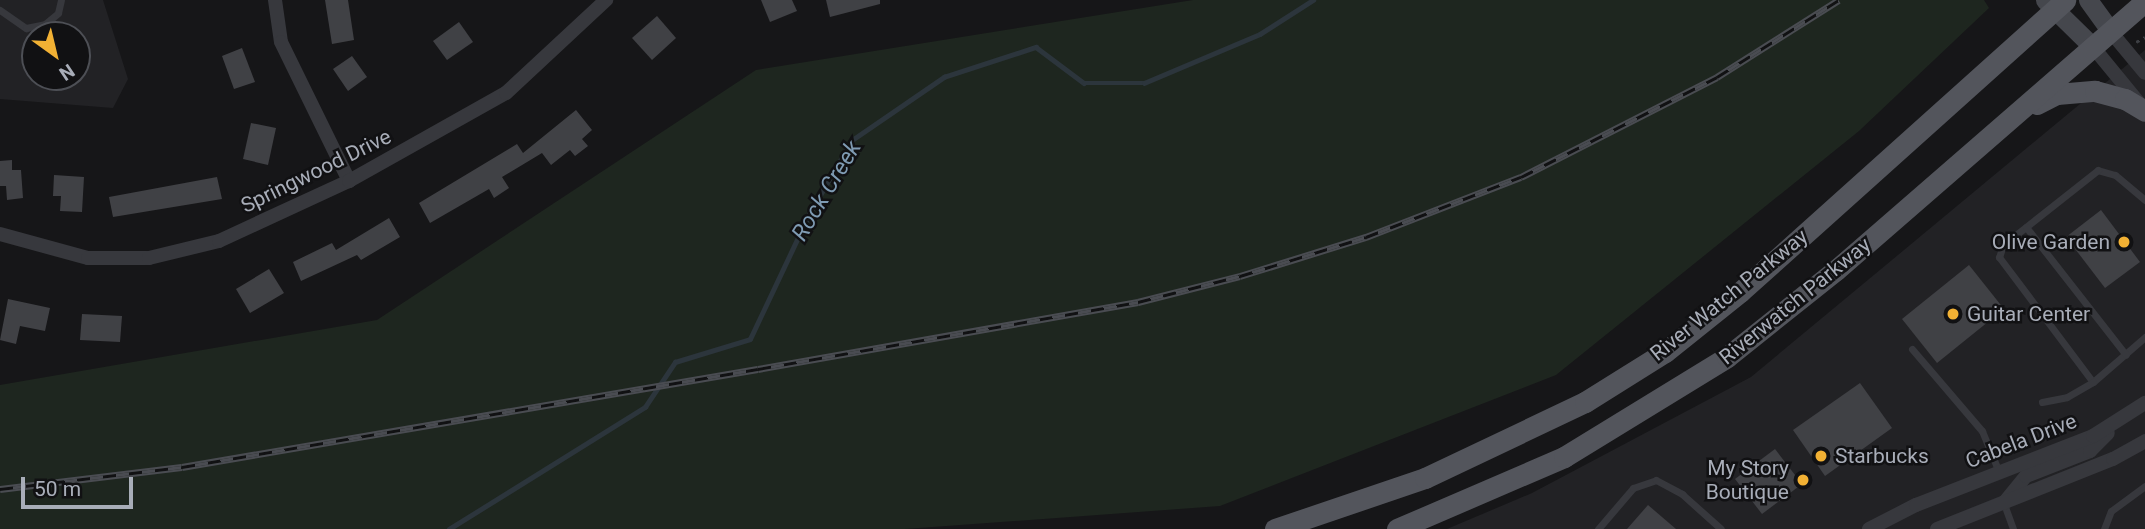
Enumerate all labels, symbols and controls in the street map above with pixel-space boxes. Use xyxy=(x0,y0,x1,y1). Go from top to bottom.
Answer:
north arrow xyxy=(21,21,91,91)
text: N xyxy=(55,59,79,85)
street label: Springwood Drive xyxy=(237,124,395,218)
water label: Rock Creek xyxy=(786,136,868,246)
street label: River Watch Parkway xyxy=(1645,224,1813,366)
place label: Olive Garden xyxy=(1992,229,2110,255)
street label: Riverwatch Parkway xyxy=(1714,232,1876,370)
marker: Olive Garden xyxy=(2116,234,2132,250)
place label: Guitar Center xyxy=(1967,301,2090,327)
marker: Guitar Center xyxy=(1945,306,1961,322)
street label: Cabela Drive xyxy=(1962,408,2080,474)
place label: Starbucks xyxy=(1835,443,1929,469)
marker: Starbucks xyxy=(1813,448,1829,464)
place label: My Story Boutique xyxy=(1706,455,1789,505)
scale bar xyxy=(24,462,136,506)
marker: My Story Boutique xyxy=(1795,472,1811,488)
text: 50 m xyxy=(34,477,81,501)

